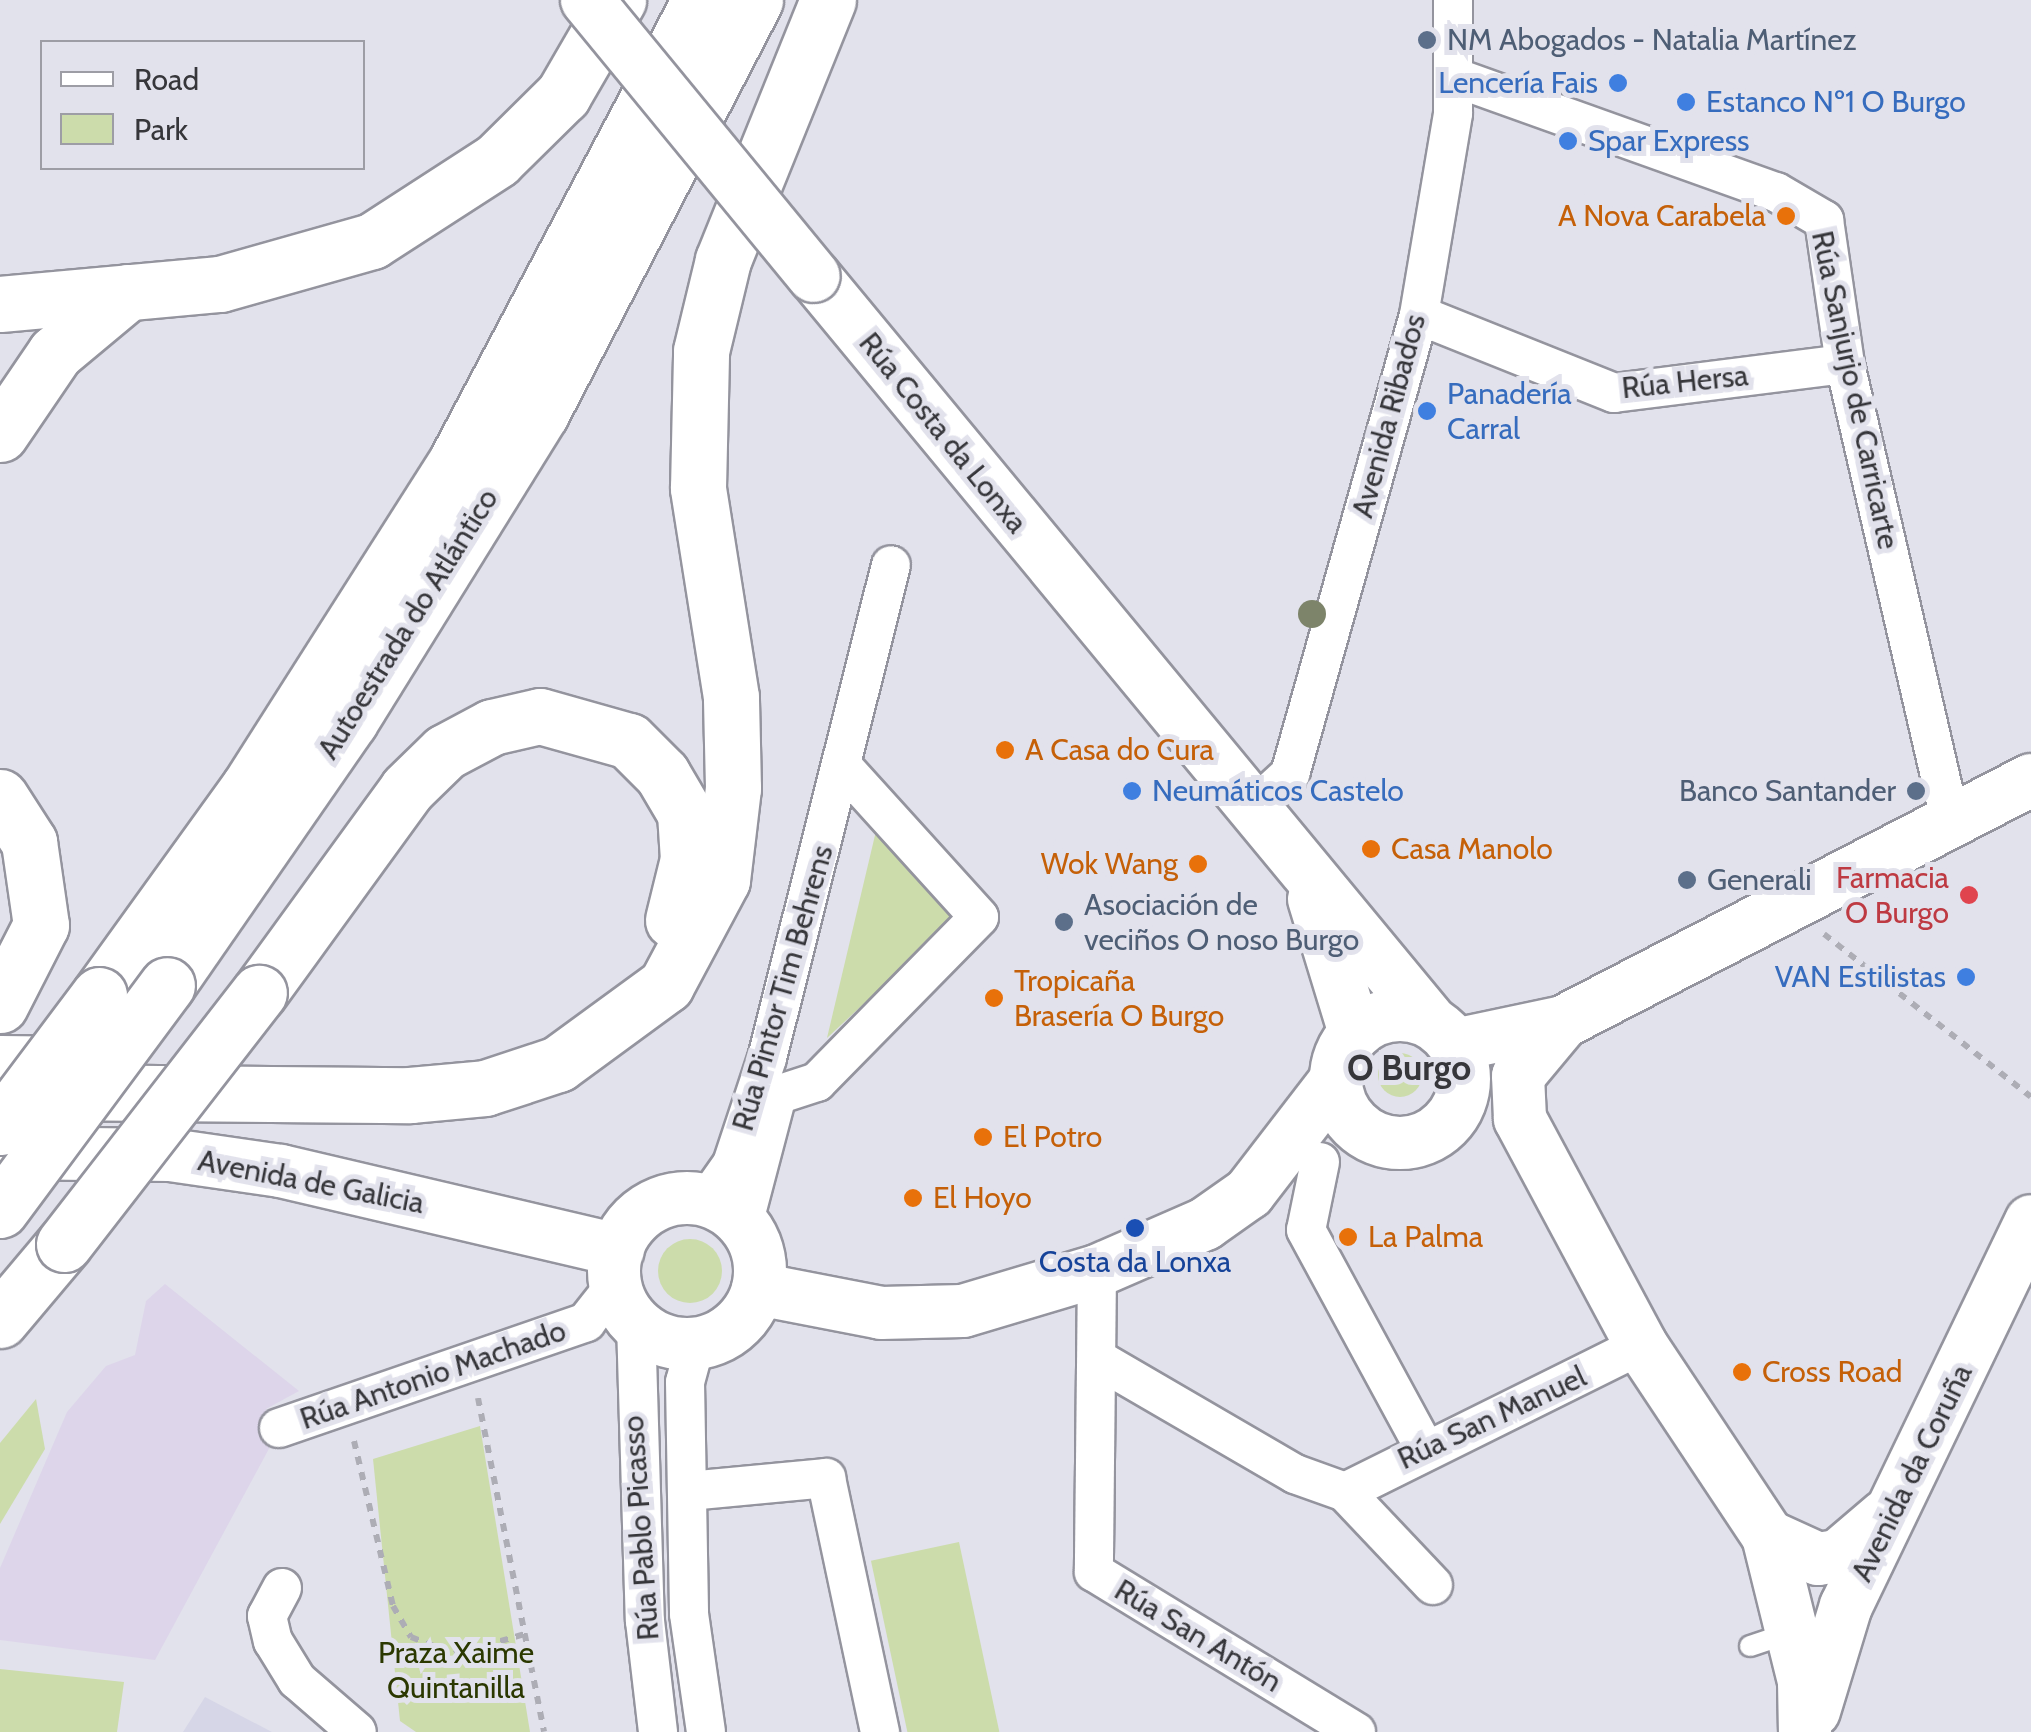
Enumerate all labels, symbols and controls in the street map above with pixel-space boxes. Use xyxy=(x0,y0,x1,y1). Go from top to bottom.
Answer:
place label: NM Abogados - Natalia Martínez xyxy=(1447,22,1857,58)
marker: NM Abogados - Natalia Martínez xyxy=(1416,29,1438,51)
legend xyxy=(40,40,365,170)
text: Road xyxy=(134,61,199,98)
place label: Lencería Fais xyxy=(1438,65,1598,101)
marker: Lencería Fais xyxy=(1607,72,1629,94)
place label: Estanco Nº1 O Burgo xyxy=(1706,84,1966,120)
marker: Estanco Nº1 O Burgo xyxy=(1675,91,1697,113)
text: Park xyxy=(134,111,188,148)
place label: Spar Express xyxy=(1588,123,1750,159)
marker: Spar Express xyxy=(1557,130,1579,152)
place label: A Nova Carabela xyxy=(1558,198,1766,234)
marker: A Nova Carabela xyxy=(1775,205,1797,227)
street label: Rúa Sanjurjo de Carricarte xyxy=(1804,228,1906,552)
street label: Avenida Ribados xyxy=(1345,310,1433,522)
street label: Rúa Costa da Lonxa xyxy=(851,326,1035,540)
street label: Rúa Hersa xyxy=(1620,357,1750,407)
place label: Panadería Carral xyxy=(1447,376,1572,446)
marker: Panadería Carral xyxy=(1416,400,1438,422)
street label: Autoestrada do Atlántico xyxy=(310,482,506,766)
place label: A Casa do Cura xyxy=(1025,732,1214,768)
marker: A Casa do Cura xyxy=(994,739,1016,761)
place label: Neumáticos Castelo xyxy=(1152,773,1404,809)
place label: Banco Santander xyxy=(1679,773,1896,809)
marker: Neumáticos Castelo xyxy=(1121,780,1143,802)
marker: Banco Santander xyxy=(1905,780,1927,802)
place label: Casa Manolo xyxy=(1391,831,1553,867)
marker: Casa Manolo xyxy=(1360,838,1382,860)
street label: Rúa Pintor Tim Behrens xyxy=(725,841,841,1135)
place label: Wok Wang xyxy=(1041,846,1178,882)
marker: Wok Wang xyxy=(1187,853,1209,875)
place label: Farmacia O Burgo xyxy=(1836,860,1949,930)
place label: Generali xyxy=(1707,862,1812,898)
marker: Generali xyxy=(1676,869,1698,891)
marker: Farmacia O Burgo xyxy=(1958,884,1980,906)
place label: Asociación de veciños O noso Burgo xyxy=(1084,887,1359,958)
marker: Asociación de veciños O noso Burgo xyxy=(1053,911,1075,933)
place label: VAN Estilistas xyxy=(1775,959,1946,995)
place label: Tropicaña Brasería O Burgo xyxy=(1014,963,1224,1034)
marker: VAN Estilistas xyxy=(1955,966,1977,988)
marker: Tropicaña Brasería O Burgo xyxy=(983,987,1005,1009)
district label: O Burgo xyxy=(1347,1047,1471,1089)
place label: El Potro xyxy=(1003,1119,1102,1155)
marker: El Potro xyxy=(972,1126,994,1148)
street label: Avenida de Galicia xyxy=(195,1142,427,1222)
place label: El Hoyo xyxy=(933,1180,1032,1216)
marker: El Hoyo xyxy=(902,1187,924,1209)
marker: Costa da Lonxa xyxy=(1124,1217,1146,1239)
place label: La Palma xyxy=(1368,1219,1483,1255)
marker: La Palma xyxy=(1337,1226,1359,1248)
place label: Costa da Lonxa xyxy=(1039,1244,1231,1280)
street label: Rúa Antonio Machado xyxy=(295,1313,571,1437)
place label: Cross Road xyxy=(1762,1354,1903,1390)
street label: Rúa San Manuel xyxy=(1392,1359,1592,1477)
street label: Avenida da Coruña xyxy=(1844,1359,1980,1587)
marker: Cross Road xyxy=(1731,1361,1753,1383)
street label: Rúa Pablo Picasso xyxy=(615,1414,667,1642)
street label: Rúa San Antón xyxy=(1108,1572,1288,1700)
park label: Praza Xaime Quintanilla xyxy=(378,1635,534,1706)

